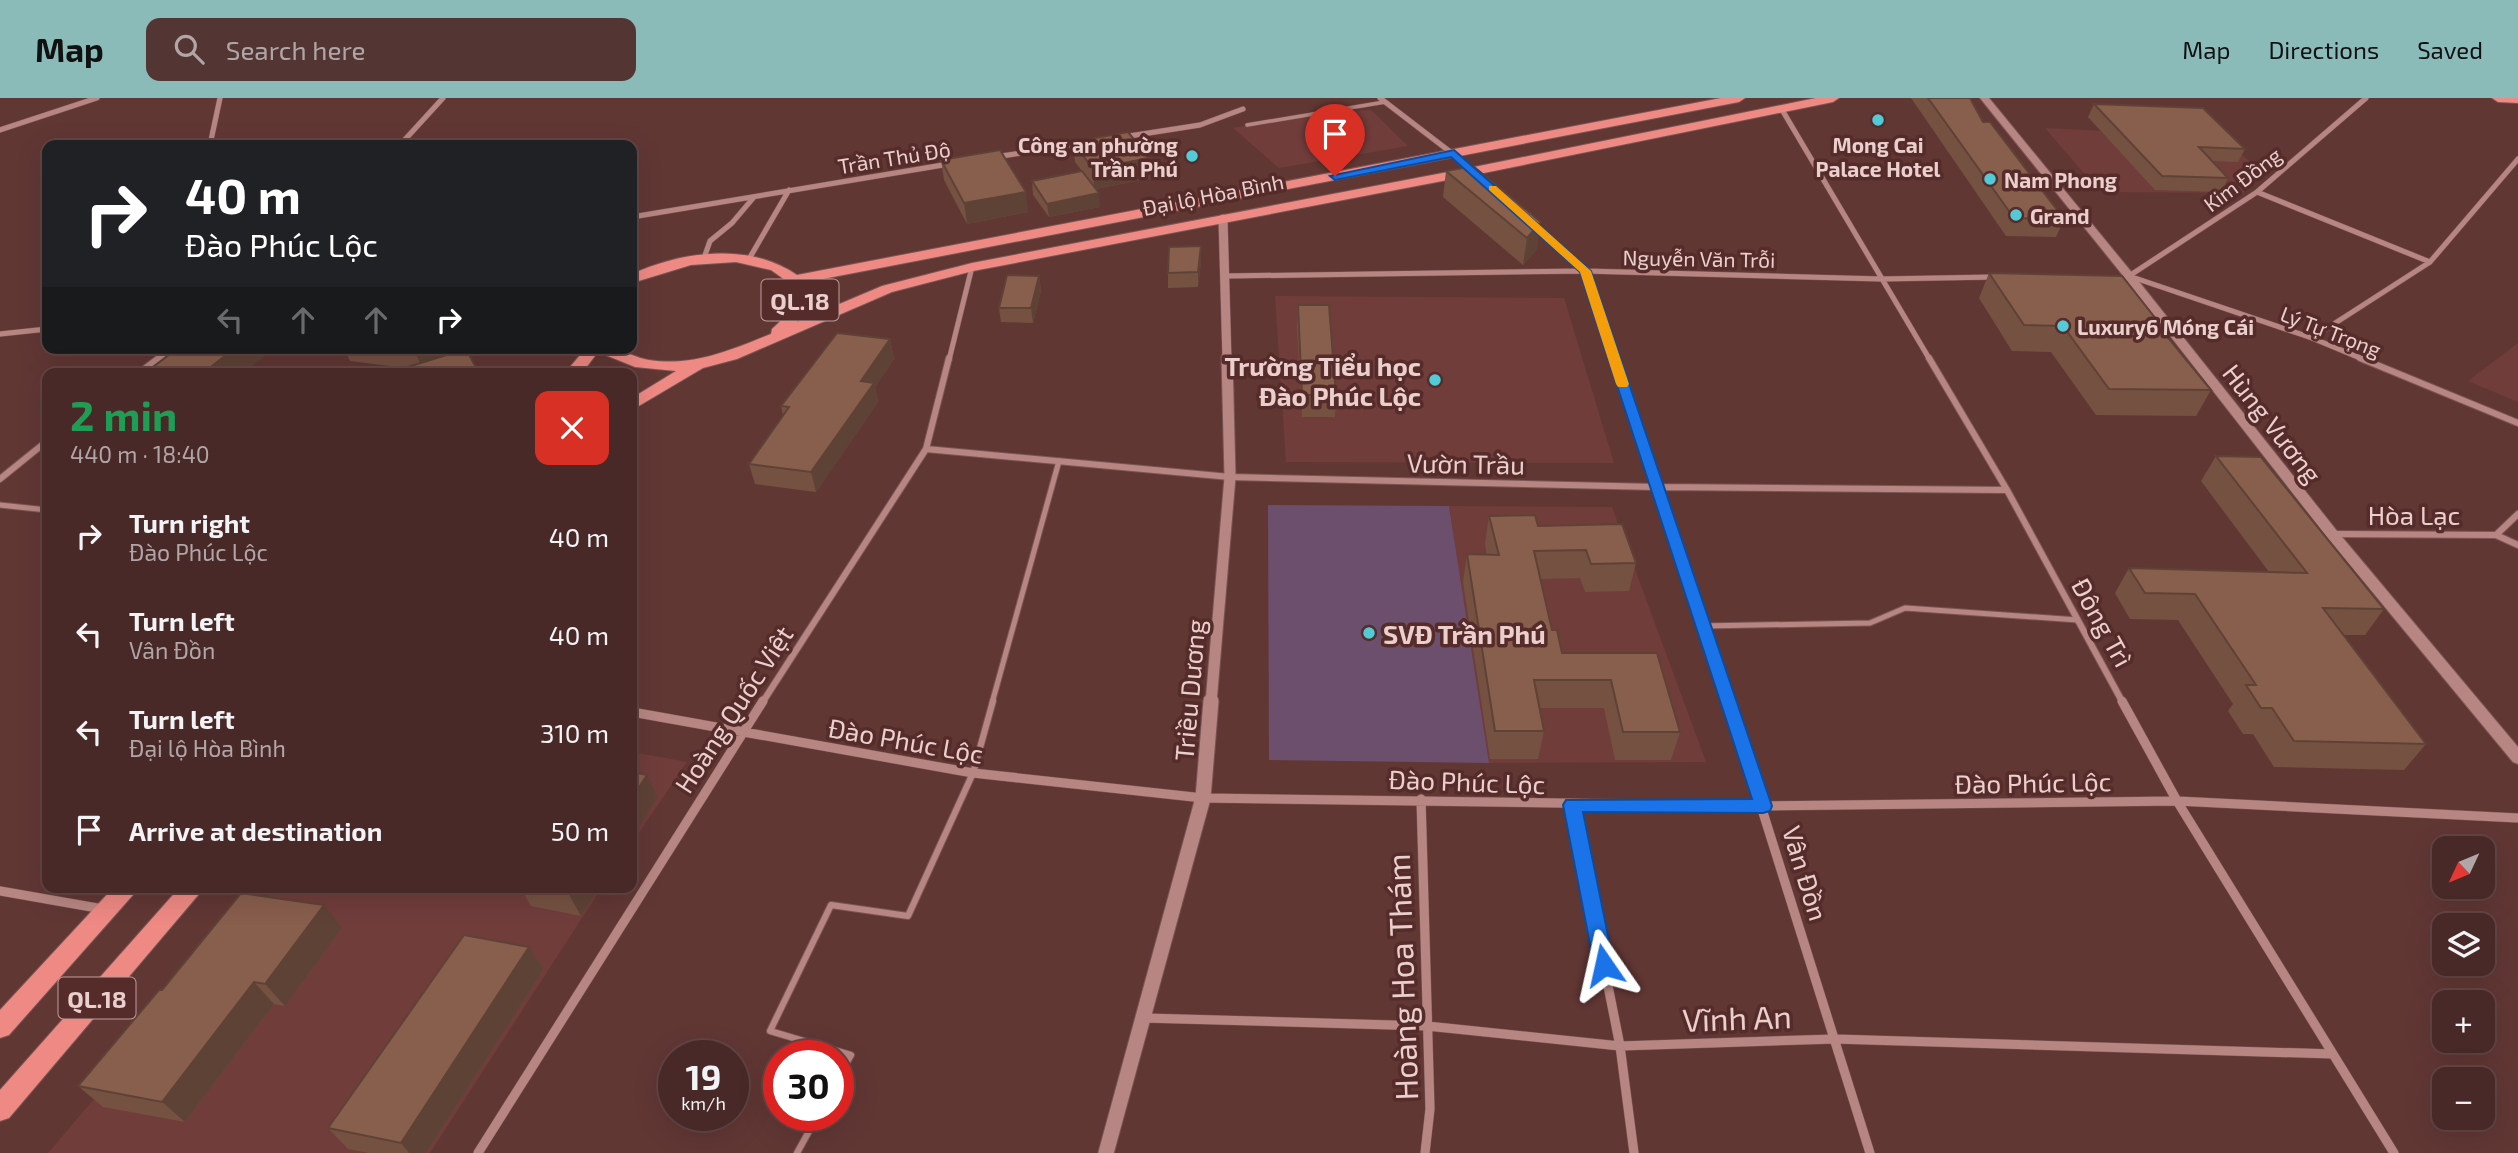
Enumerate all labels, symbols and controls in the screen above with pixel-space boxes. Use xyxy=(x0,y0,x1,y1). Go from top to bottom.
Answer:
search box xyxy=(146,18,636,81)
text: Map xyxy=(35,29,104,69)
icon: search xyxy=(170,30,208,68)
text: Search here xyxy=(226,34,365,65)
text: Map xyxy=(2182,35,2230,64)
text: Directions xyxy=(2268,35,2379,64)
text: Saved xyxy=(2417,35,2483,64)
pin xyxy=(1305,104,1365,176)
marker: Mong Cai Palace Hotel xyxy=(1870,112,1886,128)
icon: arrive xyxy=(1316,115,1354,153)
place label: Công an phường Trần Phú xyxy=(1018,132,1178,181)
place label: Mong Cai Palace Hotel xyxy=(1816,132,1941,181)
street label: Trần Thủ Độ xyxy=(836,136,952,178)
street label: Kim Đồng xyxy=(2198,142,2286,216)
marker: Công an phường Trần Phú xyxy=(1184,148,1200,164)
text: 40 m xyxy=(185,165,301,224)
place label: Nam Phong xyxy=(2004,167,2117,192)
icon: right xyxy=(70,168,161,259)
street label: Đại lộ Hòa Bình xyxy=(1140,168,1286,220)
marker: Nam Phong xyxy=(1982,171,1998,187)
place label: Grand xyxy=(2030,203,2090,228)
marker: Grand xyxy=(2008,207,2024,223)
text: Đào Phúc Lộc xyxy=(185,225,378,263)
street label: Nguyễn Văn Trỗi xyxy=(1622,244,1776,272)
road number: QL.18 xyxy=(762,280,838,320)
street label: Lý Tự Trọng xyxy=(2277,300,2385,362)
icon: left xyxy=(211,301,249,339)
icon: ahead xyxy=(284,301,322,339)
icon: ahead xyxy=(357,301,395,339)
icon: right xyxy=(430,301,468,339)
place label: Luxury6 Móng Cái xyxy=(2077,314,2254,340)
marker: Luxury6 Móng Cái xyxy=(2055,318,2071,334)
place label: Trường Tiểu học Đào Phúc Lộc xyxy=(1225,350,1421,411)
street label: Hùng Vương xyxy=(2217,357,2329,489)
marker: Trường Tiểu học Đào Phúc Lộc xyxy=(1427,372,1443,388)
text: 2 min xyxy=(70,389,177,439)
button: close xyxy=(535,391,609,465)
text: 440 m · 18:40 xyxy=(70,440,210,468)
street label: Vườn Trầu xyxy=(1407,446,1525,480)
street label: Hòa Lạc xyxy=(2368,499,2460,530)
text: Turn right xyxy=(129,507,250,538)
icon: right xyxy=(70,517,108,555)
text: 40 m xyxy=(549,521,609,552)
text: Đào Phúc Lộc xyxy=(129,538,268,566)
street label: Đông Trì xyxy=(2066,572,2140,672)
text: Turn left xyxy=(129,605,235,636)
icon: left xyxy=(70,615,108,653)
street label: Triều Dương xyxy=(1167,618,1211,762)
place label: SVĐ Trần Phú xyxy=(1383,618,1546,649)
text: 40 m xyxy=(549,619,609,650)
street label: Hoàng Quốc Việt xyxy=(667,620,799,798)
marker: SVĐ Trần Phú xyxy=(1361,625,1377,641)
text: Vân Đồn xyxy=(129,636,215,664)
text: Turn left xyxy=(129,703,235,734)
street label: Đào Phúc Lộc xyxy=(826,711,986,769)
icon: left xyxy=(70,713,108,751)
text: 310 m xyxy=(540,717,609,748)
text: Đại lộ Hòa Bình xyxy=(129,734,286,762)
street label: Đào Phúc Lộc xyxy=(1388,763,1546,799)
street label: Đào Phúc Lộc xyxy=(1954,765,2112,799)
icon: arrive xyxy=(70,811,108,849)
text: Arrive at destination xyxy=(129,815,382,846)
text: 50 m xyxy=(551,815,609,846)
street label: Vân Đồn xyxy=(1777,822,1835,924)
north arrow xyxy=(2432,836,2496,900)
map controls xyxy=(2432,836,2495,1130)
street label: Hoàng Hoa Thám xyxy=(1378,853,1424,1101)
button: layers xyxy=(2432,913,2495,976)
position arrow xyxy=(1567,928,1641,1002)
road number: QL.18 xyxy=(58,978,136,1018)
button: + xyxy=(2432,990,2495,1053)
street label: Vĩnh An xyxy=(1682,996,1792,1038)
speed limit sign: 30 xyxy=(763,1040,854,1131)
text: 19 xyxy=(686,1055,721,1097)
button: − xyxy=(2432,1067,2495,1130)
text: km/h xyxy=(681,1092,726,1114)

